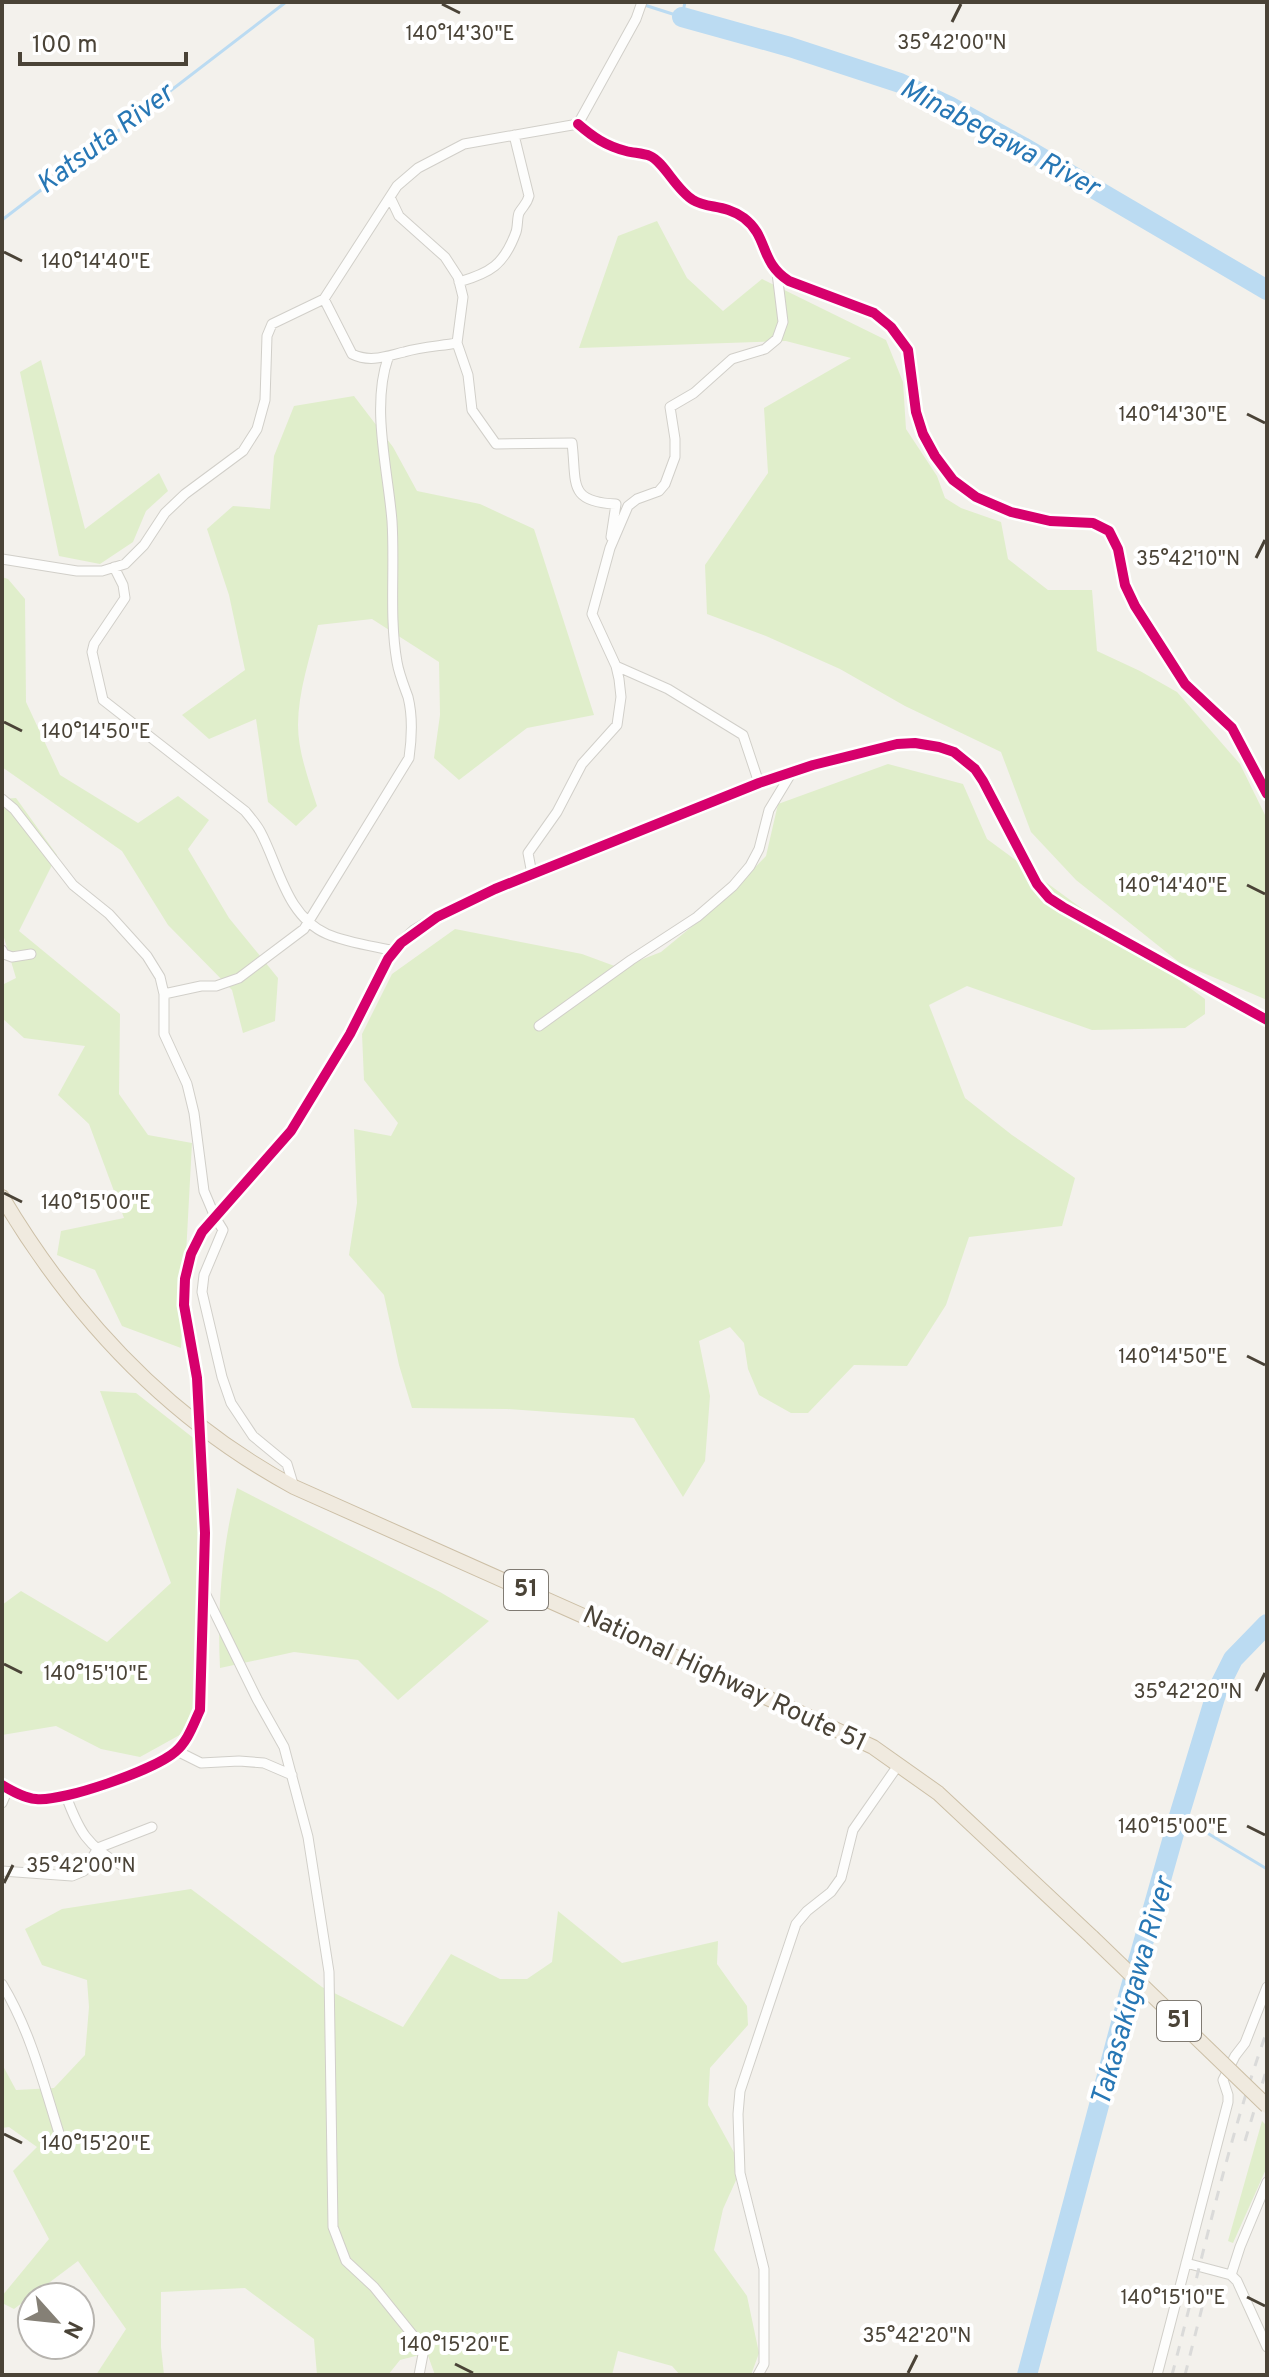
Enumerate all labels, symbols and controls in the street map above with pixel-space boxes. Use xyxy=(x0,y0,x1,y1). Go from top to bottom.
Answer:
scale bar xyxy=(20,16,186,66)
text: 140°14'30"E xyxy=(406,22,514,48)
text: 100 m xyxy=(32,31,98,61)
text: 35°42'00"N xyxy=(897,31,1007,57)
water label: Minabegawa River xyxy=(893,71,1107,208)
water label: Katsuta River xyxy=(30,75,184,203)
text: 140°14'40"E xyxy=(41,250,151,276)
text: 140°14'30"E xyxy=(1119,403,1227,429)
text: 35°42'10"N xyxy=(1136,547,1240,573)
text: 140°14'50"E xyxy=(41,720,151,746)
text: 140°14'40"E xyxy=(1118,874,1228,900)
text: 140°15'00"E xyxy=(41,1191,151,1217)
text: 140°14'50"E xyxy=(1118,1345,1228,1371)
road number: 51 xyxy=(504,1570,548,1610)
street label: National Highway Route 51 xyxy=(577,1600,871,1760)
text: 140°15'10"E xyxy=(44,1662,149,1688)
text: 35°42'20"N xyxy=(1134,1680,1242,1706)
text: 140°15'00"E xyxy=(1118,1815,1228,1841)
text: 35°42'00"N xyxy=(26,1854,136,1880)
water label: Takasakigawa River xyxy=(1084,1871,1185,2111)
road number: 51 xyxy=(1157,2001,1201,2041)
text: 140°15'20"E xyxy=(41,2132,151,2158)
north arrow xyxy=(16,2281,96,2361)
text: 140°15'10"E xyxy=(1121,2286,1226,2312)
text: N xyxy=(56,2316,87,2342)
text: 35°42'20"N xyxy=(863,2324,971,2350)
text: 140°15'20"E xyxy=(400,2333,510,2359)

